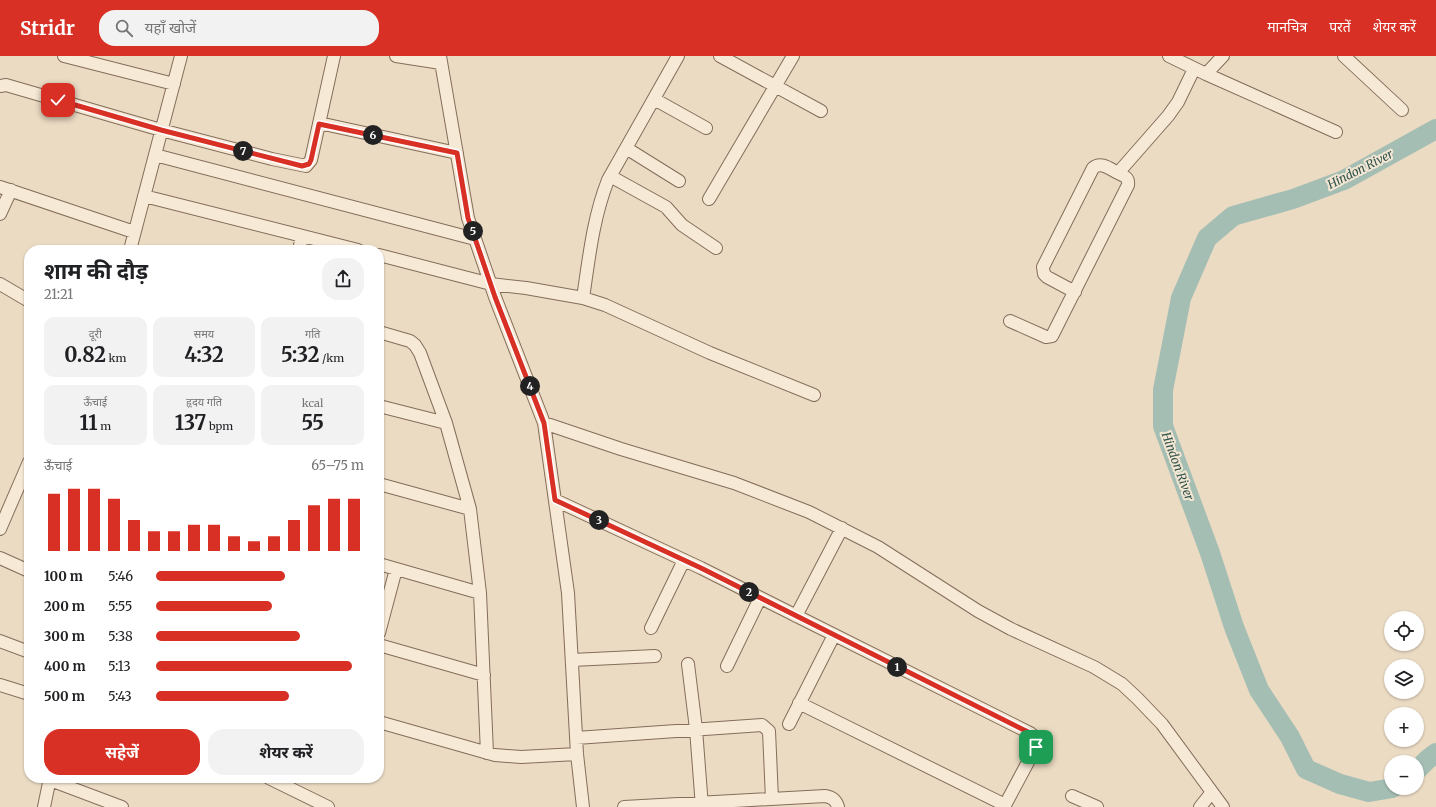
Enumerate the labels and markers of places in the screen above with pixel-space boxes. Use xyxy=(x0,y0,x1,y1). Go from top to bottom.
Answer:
pin xyxy=(41,83,75,117)
pin: 6 xyxy=(363,125,383,145)
pin: 7 xyxy=(233,141,253,161)
pin: 5 xyxy=(463,221,483,241)
pin: 4 xyxy=(520,376,540,396)
pin: 3 xyxy=(589,510,609,530)
pin: 2 xyxy=(739,582,759,602)
pin: 1 xyxy=(887,657,907,677)
pin xyxy=(1019,730,1053,764)

